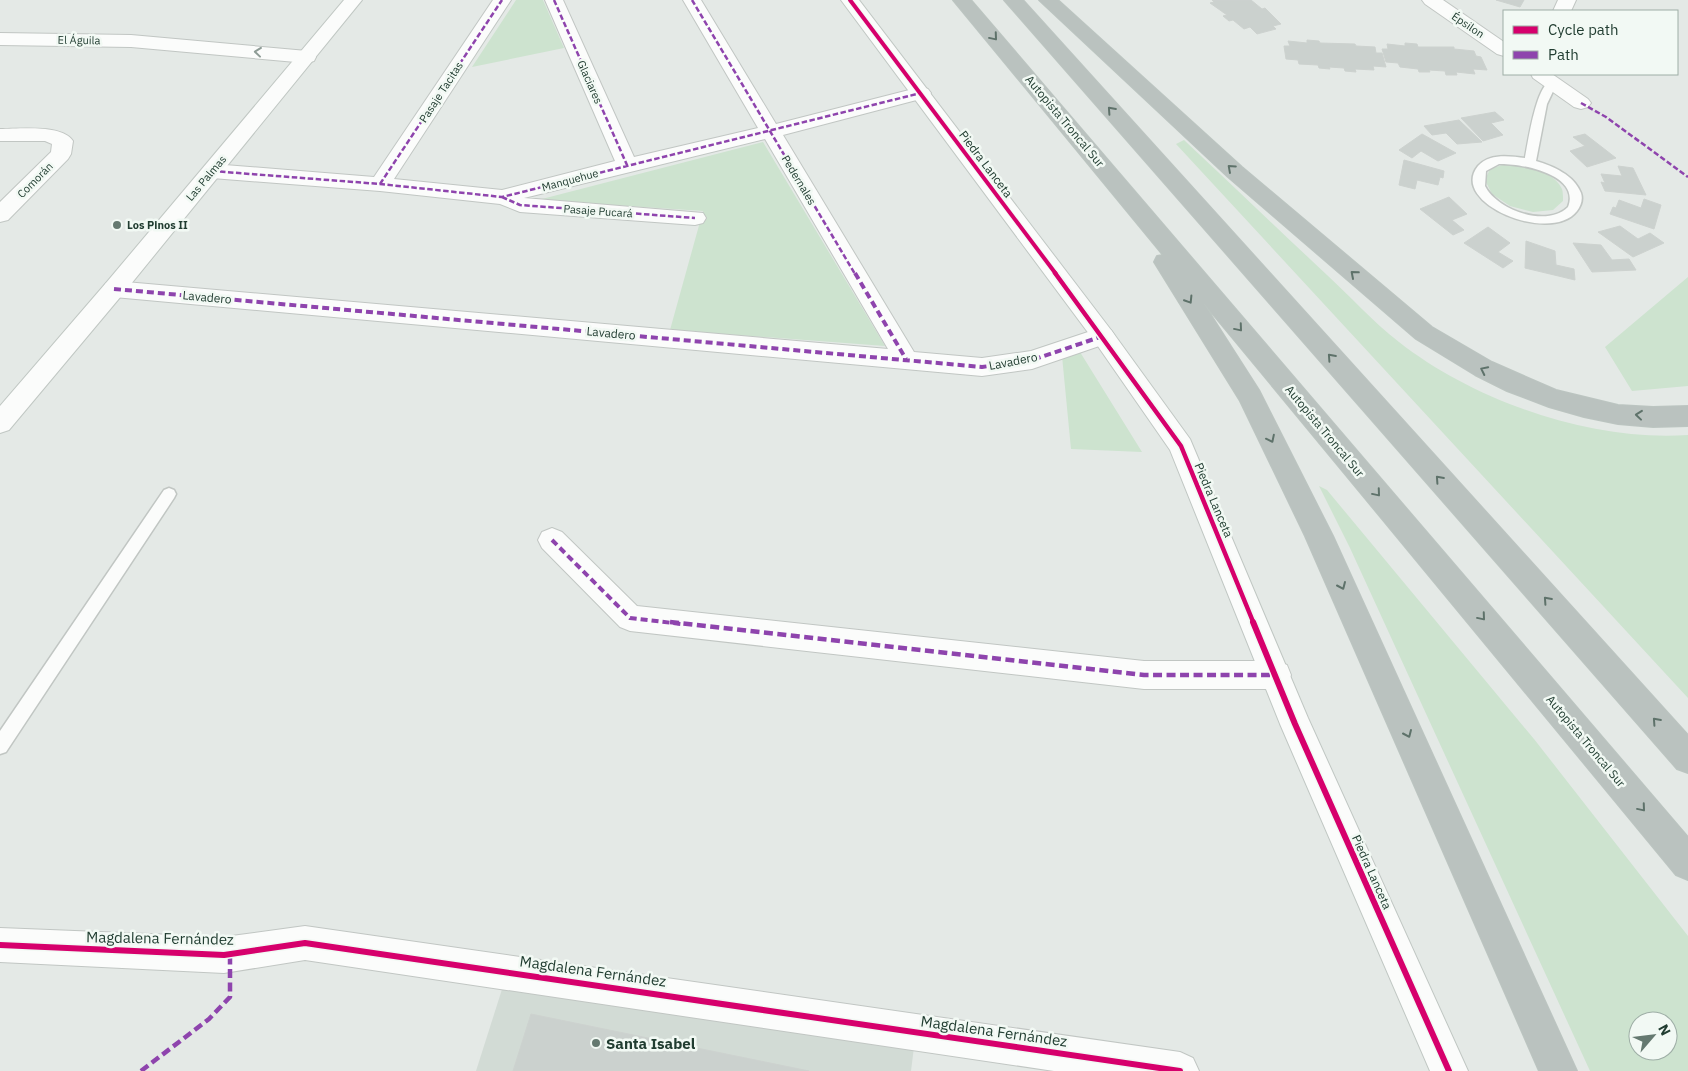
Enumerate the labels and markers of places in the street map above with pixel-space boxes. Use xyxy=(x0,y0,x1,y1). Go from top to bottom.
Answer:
place label: Los Pinos II xyxy=(127,218,188,232)
marker: Los Pinos II xyxy=(111,219,123,231)
place label: Santa Isabel xyxy=(606,1034,696,1053)
marker: Santa Isabel xyxy=(590,1037,602,1049)

